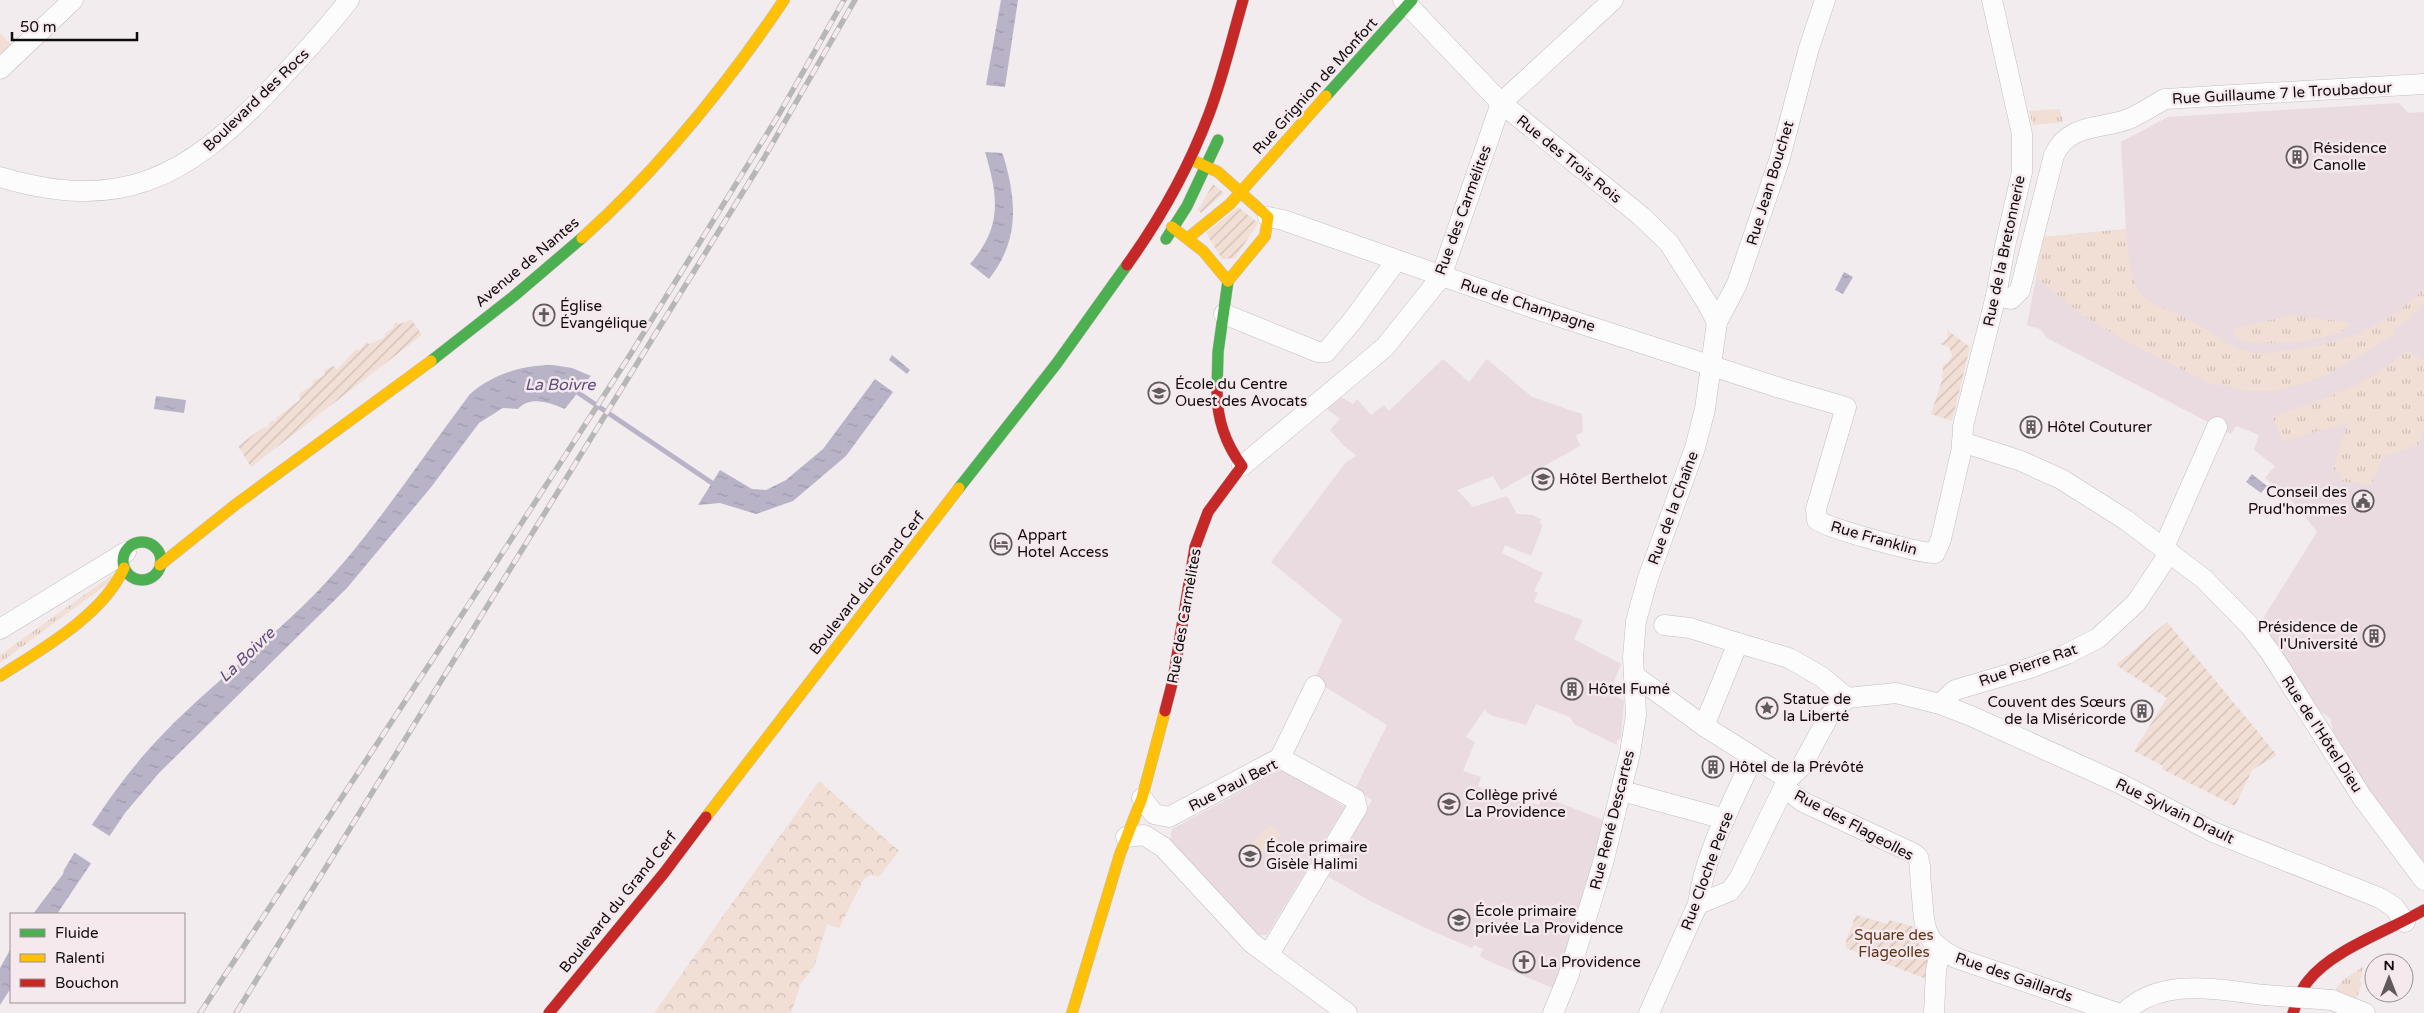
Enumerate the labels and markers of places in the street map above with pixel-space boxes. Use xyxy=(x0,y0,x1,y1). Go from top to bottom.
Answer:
place label: Résidence Canolle xyxy=(2313,139,2387,174)
building icon: Résidence Canolle xyxy=(2285,145,2309,169)
place label: Église Évangélique xyxy=(560,297,647,332)
church icon: Église Évangélique xyxy=(532,303,556,327)
place label: École du Centre Ouest des Avocats xyxy=(1175,375,1307,410)
school or university icon: École du Centre Ouest des Avocats xyxy=(1147,381,1171,405)
building icon: Hôtel Couturer xyxy=(2019,415,2043,439)
place label: Hôtel Couturer xyxy=(2047,418,2152,436)
school or university icon: Hôtel Berthelot xyxy=(1531,467,1555,491)
place label: Hôtel Berthelot xyxy=(1559,470,1668,488)
place label: Conseil des Prud'hommes xyxy=(2248,483,2347,518)
public building icon: Conseil des Prud'hommes xyxy=(2351,489,2375,513)
place label: Appart Hotel Access xyxy=(1017,526,1109,561)
hotel icon: Appart Hotel Access xyxy=(989,532,1013,556)
place label: Présidence de l'Université xyxy=(2258,618,2358,653)
building icon: Présidence de l'Université xyxy=(2362,624,2386,648)
building icon: Hôtel Fumé xyxy=(1560,677,1584,701)
place label: Hôtel Fumé xyxy=(1588,680,1670,698)
place label: Statue de la Liberté xyxy=(1783,690,1851,725)
place label: Couvent des Sœurs de la Miséricorde xyxy=(1987,693,2126,728)
place icon: Statue de la Liberté xyxy=(1755,696,1779,720)
building icon: Couvent des Sœurs de la Miséricorde xyxy=(2130,699,2154,723)
building icon: Hôtel de la Prévôté xyxy=(1701,755,1725,779)
place label: Hôtel de la Prévôté xyxy=(1729,758,1864,776)
place label: Collège privé La Providence xyxy=(1465,786,1566,821)
school or university icon: Collège privé La Providence xyxy=(1437,792,1461,816)
place label: École primaire Gisèle Halimi xyxy=(1266,838,1367,873)
school or university icon: École primaire Gisèle Halimi xyxy=(1238,844,1262,868)
place label: École primaire privée La Providence xyxy=(1475,902,1623,937)
school or university icon: École primaire privée La Providence xyxy=(1447,908,1471,932)
church icon: La Providence xyxy=(1512,950,1536,974)
place label: La Providence xyxy=(1540,953,1641,971)

